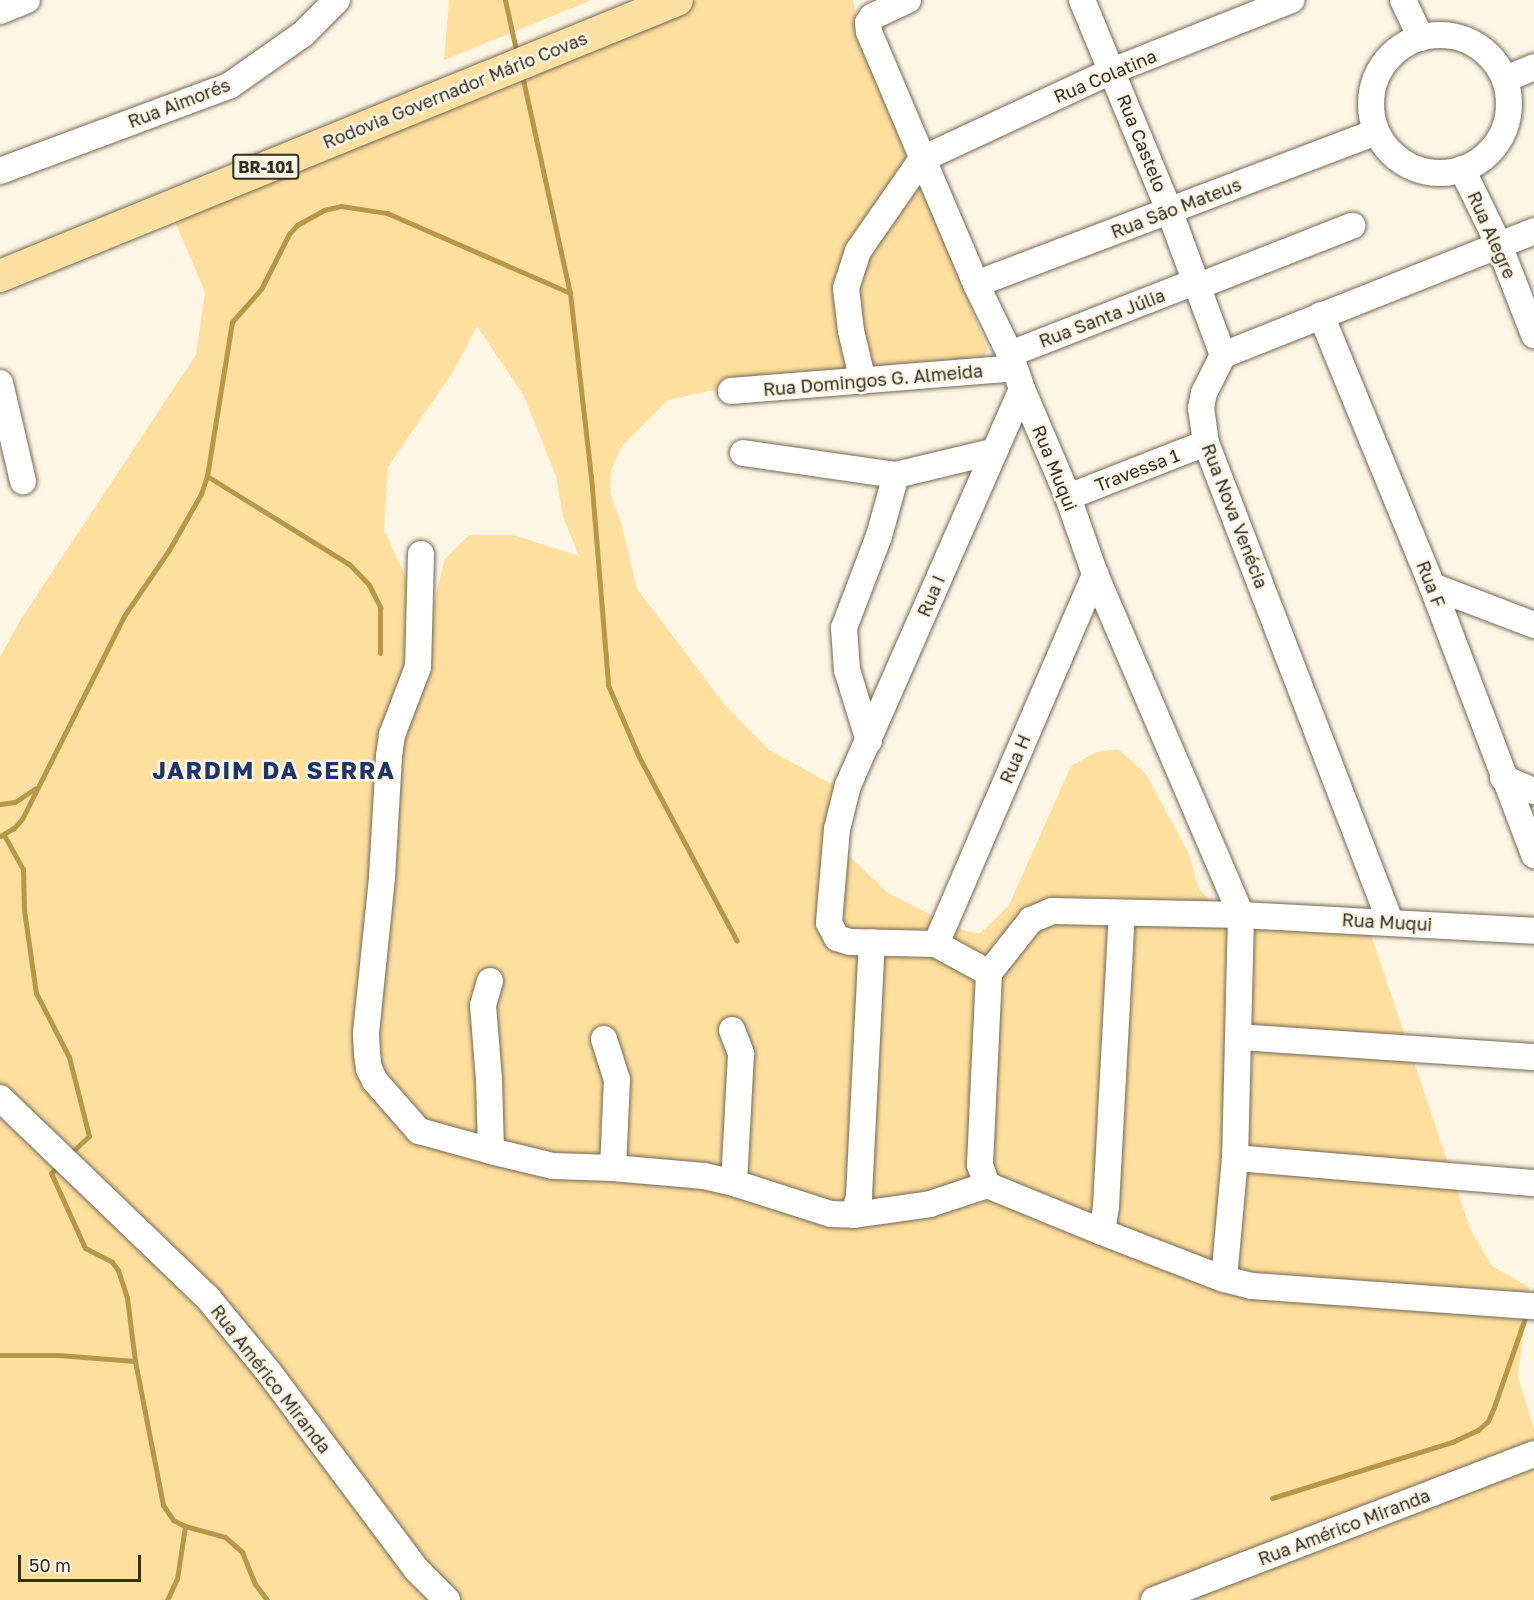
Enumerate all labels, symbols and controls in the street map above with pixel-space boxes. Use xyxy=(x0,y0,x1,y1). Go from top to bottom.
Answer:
street label: Rodovia Governador Mário Covas xyxy=(319,27,591,153)
street label: Rua Colatina xyxy=(1050,45,1160,107)
street label: Rua Aimorés xyxy=(125,74,233,132)
street label: Rua Castelo xyxy=(1113,91,1171,195)
road number: BR-101 xyxy=(232,154,300,180)
street label: Rua São Mateus xyxy=(1108,173,1244,243)
street label: Rua Alegre xyxy=(1463,188,1521,282)
street label: Rua Santa Júlia xyxy=(1036,284,1168,352)
street label: Rua Domingos G. Almeida xyxy=(762,360,984,400)
street label: Rua Muqui xyxy=(1028,422,1082,514)
street label: Rua Nova Venécia xyxy=(1197,440,1273,592)
street label: Travessa 1 xyxy=(1092,444,1182,496)
street label: Rua F xyxy=(1412,558,1450,610)
street label: Rua I xyxy=(913,572,949,620)
street label: Rua H xyxy=(995,731,1035,787)
district label: JARDIM DA SERRA xyxy=(152,756,396,784)
street label: Rua Muqui xyxy=(1341,909,1433,935)
street label: Rua Américo Miranda xyxy=(206,1300,336,1458)
street label: Rua Américo Miranda xyxy=(1255,1484,1433,1570)
scale bar xyxy=(21,1543,144,1581)
text: 50 m xyxy=(29,1554,71,1576)

